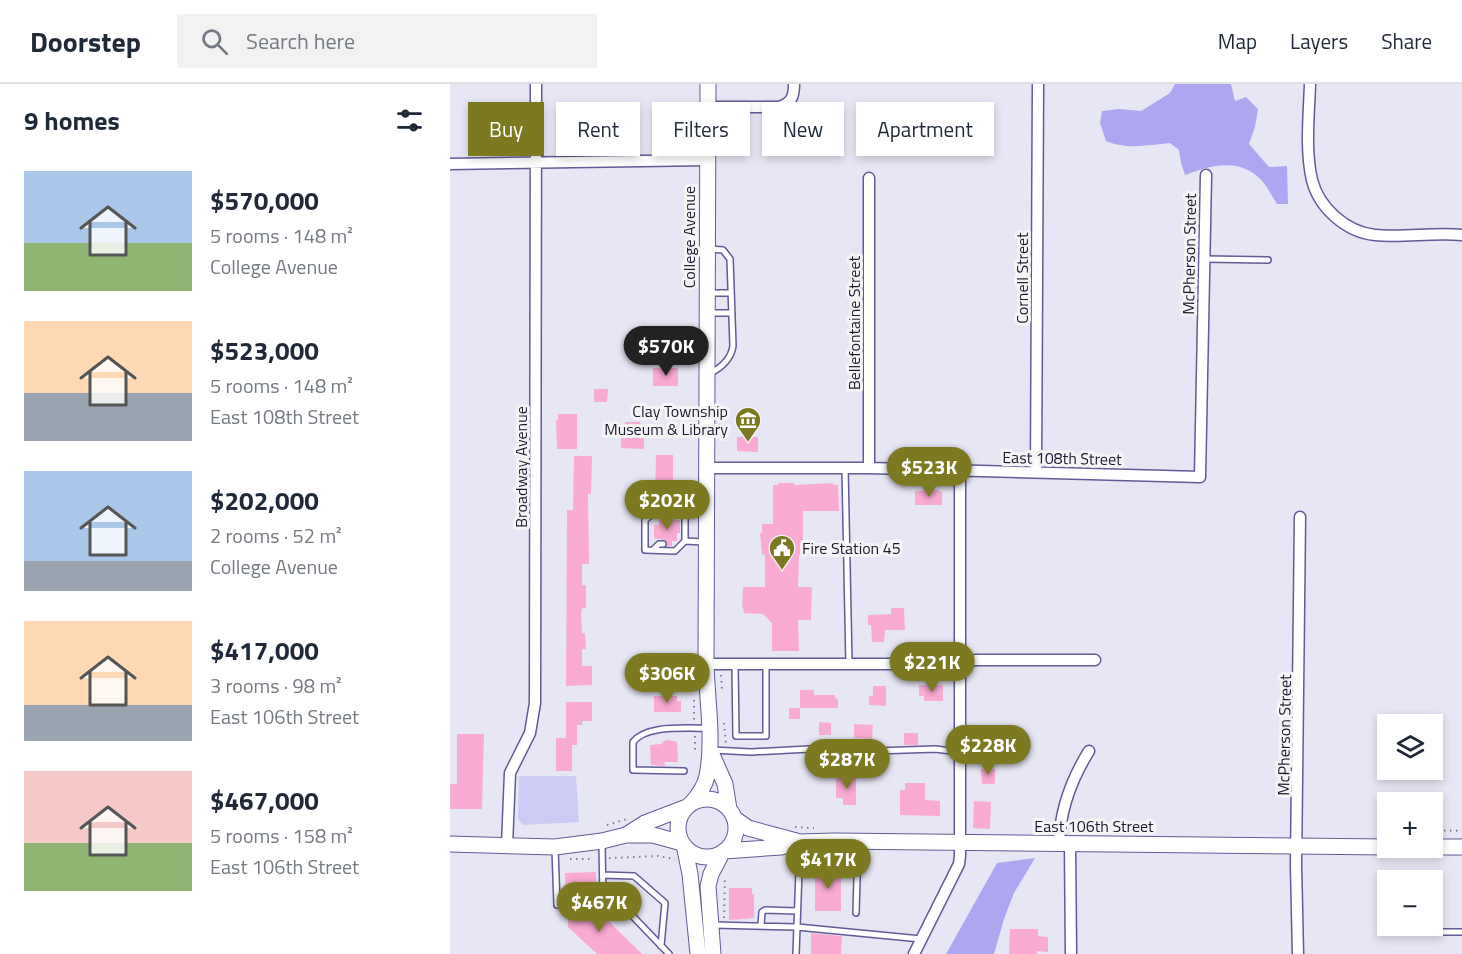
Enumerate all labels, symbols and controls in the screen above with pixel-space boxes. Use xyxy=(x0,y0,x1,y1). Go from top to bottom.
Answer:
search box xyxy=(177,14,597,68)
text: Doorstep xyxy=(30,20,141,63)
text: Search here xyxy=(246,24,355,58)
icon: search xyxy=(198,25,231,58)
text: Map xyxy=(1218,25,1257,57)
text: Layers xyxy=(1290,25,1348,57)
text: Share xyxy=(1381,25,1432,57)
text: 9 homes xyxy=(24,101,120,140)
chip: Buy xyxy=(468,102,544,156)
chip: Rent xyxy=(556,102,640,156)
chip: Filters xyxy=(652,102,750,156)
chip: New xyxy=(762,102,844,156)
chip: Apartment xyxy=(856,102,994,156)
icon: filters xyxy=(393,104,426,137)
text: $570,000 xyxy=(210,181,319,220)
street label: College Avenue xyxy=(677,186,701,288)
street label: McPherson Street xyxy=(1176,193,1202,315)
icon: home xyxy=(72,195,144,267)
text: 5 rooms · 148 m² xyxy=(210,220,353,251)
street label: Cornell Street xyxy=(1010,232,1034,324)
text: College Avenue xyxy=(210,251,338,282)
street label: Bellefontaine Street xyxy=(842,256,866,390)
pin: $570K xyxy=(624,326,708,377)
text: $570K xyxy=(638,330,694,361)
text: $523,000 xyxy=(210,331,319,370)
icon: home xyxy=(72,345,144,417)
text: 5 rooms · 148 m² xyxy=(210,370,353,401)
place label: Clay Township Museum & Library xyxy=(604,399,728,441)
text: East 108th Street xyxy=(210,401,359,432)
museum icon: Clay Township Museum & Library xyxy=(733,405,763,443)
street label: Broadway Avenue xyxy=(509,406,533,528)
street label: East 108th Street xyxy=(1002,445,1122,471)
pin: $523K xyxy=(887,447,971,498)
text: $523K xyxy=(901,451,957,482)
pin: $202K xyxy=(625,480,709,531)
text: $202,000 xyxy=(210,481,319,520)
text: $202K xyxy=(639,484,695,515)
icon: home xyxy=(72,495,144,567)
text: 2 rooms · 52 m² xyxy=(210,520,342,551)
public building icon: Fire Station 45 xyxy=(767,533,797,571)
place label: Fire Station 45 xyxy=(802,536,901,560)
text: College Avenue xyxy=(210,551,338,582)
text: $417,000 xyxy=(210,631,319,670)
pin: $221K xyxy=(890,642,974,693)
icon: home xyxy=(72,645,144,717)
text: $221K xyxy=(904,646,960,677)
pin: $306K xyxy=(625,653,709,704)
text: $306K xyxy=(639,657,695,688)
text: 3 rooms · 98 m² xyxy=(210,670,342,701)
street label: McPherson Street xyxy=(1271,674,1297,796)
text: East 106th Street xyxy=(210,701,359,732)
map controls xyxy=(1377,714,1443,936)
button: layers xyxy=(1377,714,1443,780)
pin: $228K xyxy=(946,725,1030,776)
text: $228K xyxy=(960,729,1016,760)
pin: $287K xyxy=(805,739,889,790)
text: $287K xyxy=(819,743,875,774)
text: $467,000 xyxy=(210,781,319,820)
button: + xyxy=(1377,792,1443,858)
icon: home xyxy=(72,795,144,867)
street label: East 106th Street xyxy=(1034,814,1154,838)
text: 5 rooms · 158 m² xyxy=(210,820,353,851)
pin: $417K xyxy=(786,839,870,890)
text: $417K xyxy=(800,843,856,874)
text: East 106th Street xyxy=(210,851,359,882)
button: − xyxy=(1377,870,1443,936)
pin: $467K xyxy=(557,882,641,933)
text: $467K xyxy=(571,886,627,917)

